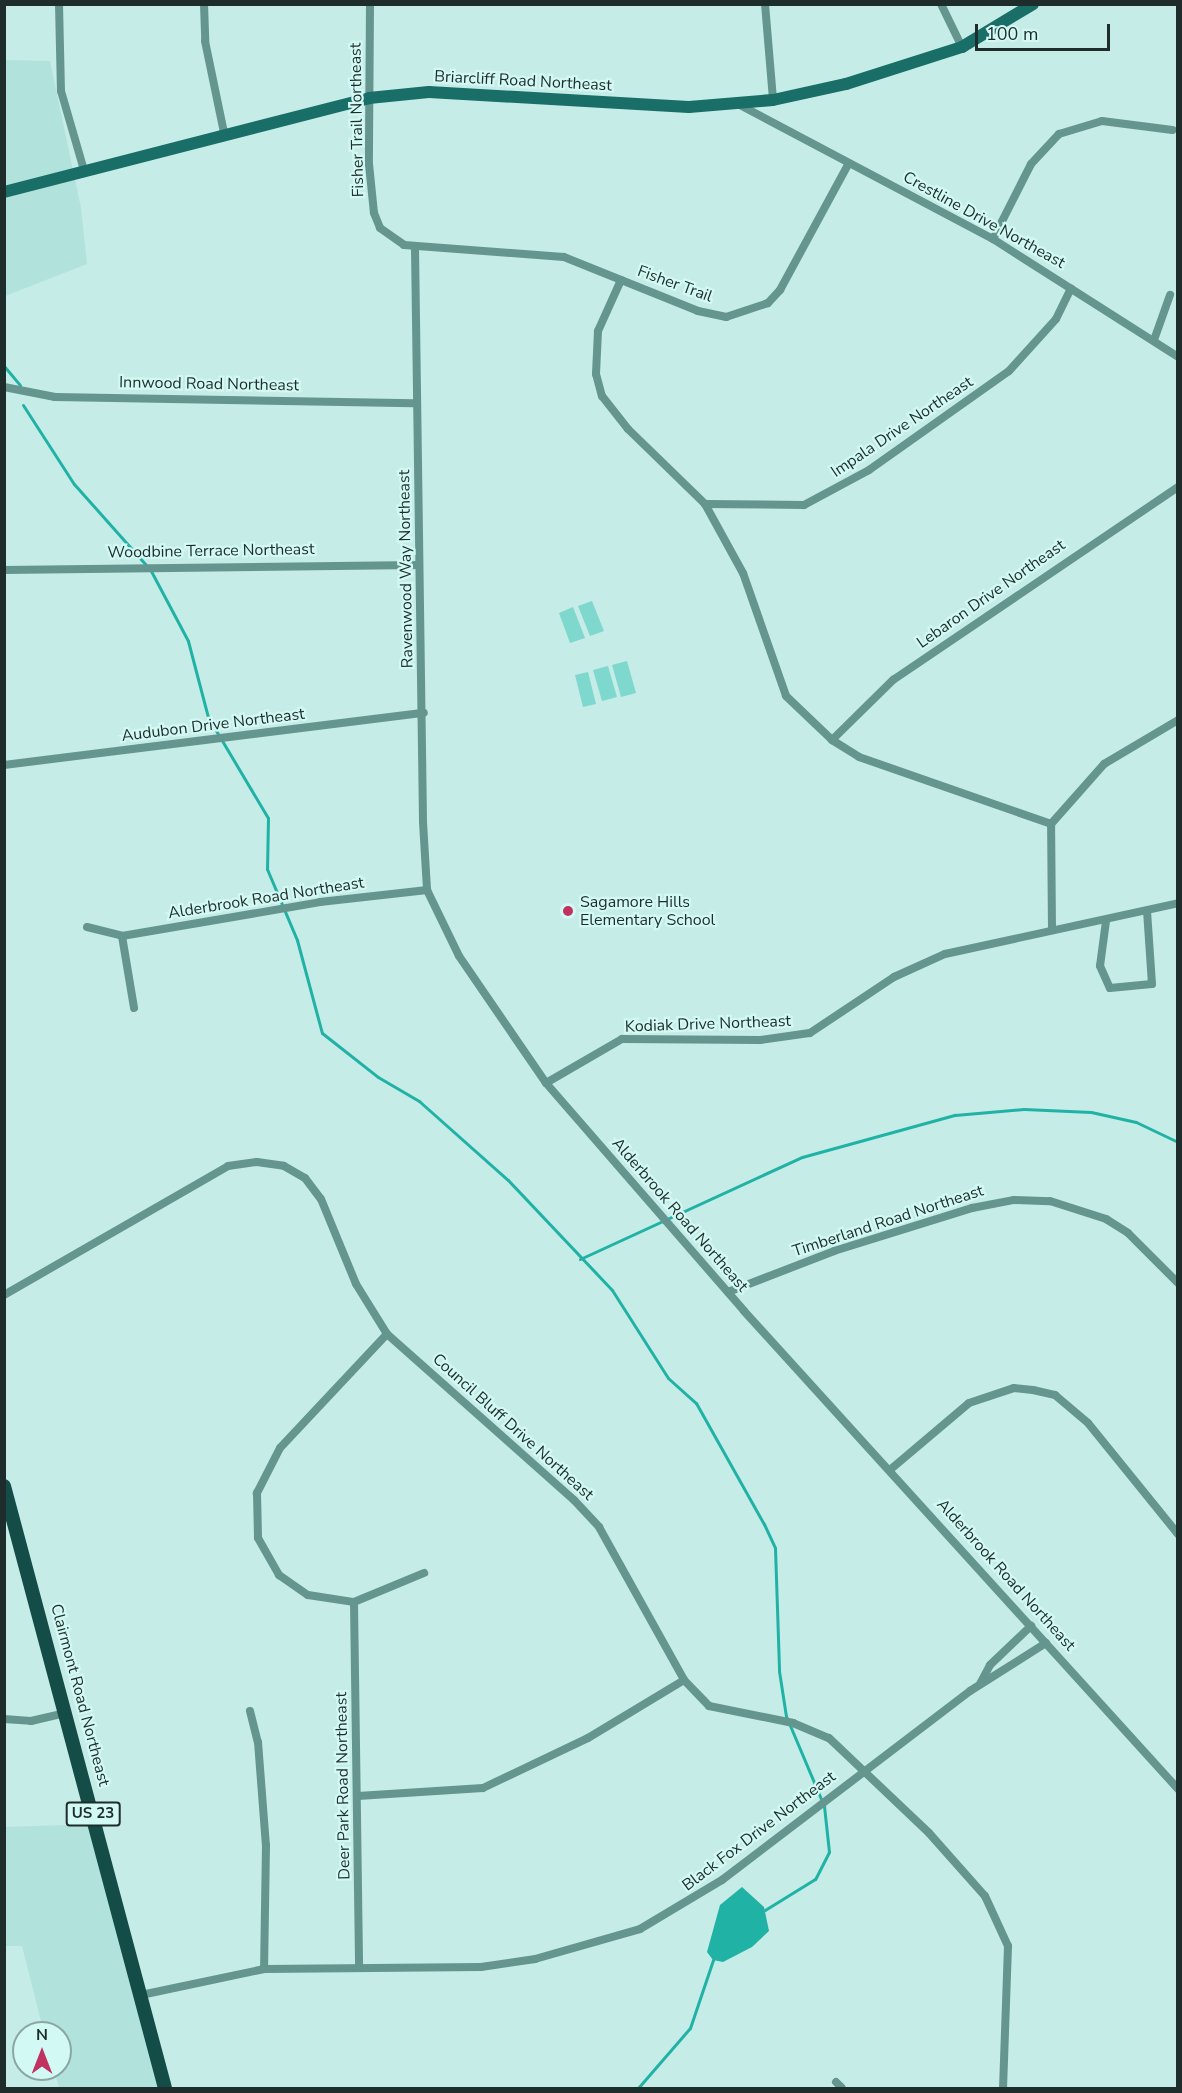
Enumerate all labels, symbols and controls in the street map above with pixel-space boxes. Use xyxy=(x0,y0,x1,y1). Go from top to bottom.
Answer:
scale bar xyxy=(978,12,1113,50)
text: 100 m xyxy=(986,22,1038,46)
street label: Fisher Trail Northeast xyxy=(346,43,368,197)
street label: Briarcliff Road Northeast xyxy=(434,67,612,95)
street label: Crestline Drive Northeast xyxy=(900,167,1068,273)
street label: Fisher Trail xyxy=(635,262,715,306)
street label: Impala Drive Northeast xyxy=(828,372,976,482)
street label: Innwood Road Northeast xyxy=(119,373,299,395)
street label: Ravenwood Way Northeast xyxy=(395,470,417,668)
street label: Lebaron Drive Northeast xyxy=(913,536,1069,652)
street label: Woodbine Terrace Northeast xyxy=(107,540,315,562)
street label: Audubon Drive Northeast xyxy=(120,704,306,746)
street label: Alderbrook Road Northeast xyxy=(167,873,365,923)
place label: Sagamore Hills Elementary School xyxy=(580,892,715,930)
marker: Sagamore Hills Elementary School xyxy=(561,904,575,918)
street label: Kodiak Drive Northeast xyxy=(625,1012,791,1036)
street label: Alderbrook Road Northeast xyxy=(608,1134,752,1296)
street label: Timberland Road Northeast xyxy=(790,1181,986,1261)
street label: Council Bluff Drive Northeast xyxy=(429,1350,597,1504)
street label: Alderbrook Road Northeast xyxy=(933,1495,1079,1655)
street label: Clairmont Road Northeast xyxy=(46,1602,114,1788)
street label: Deer Park Road Northeast xyxy=(332,1692,354,1880)
street label: Black Fox Drive Northeast xyxy=(679,1767,839,1895)
road number: US 23 xyxy=(64,1802,122,1826)
north arrow xyxy=(12,2021,72,2081)
text: N xyxy=(36,2024,48,2046)

